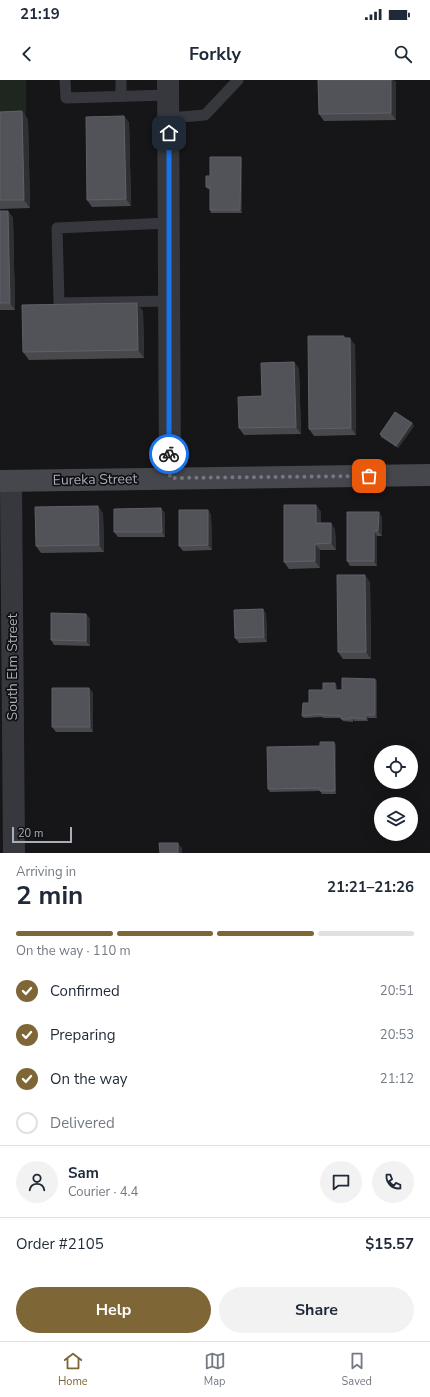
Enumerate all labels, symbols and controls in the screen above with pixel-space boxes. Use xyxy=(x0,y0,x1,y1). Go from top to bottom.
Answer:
text: 21:19 xyxy=(20,4,60,24)
text: Forkly xyxy=(189,42,241,66)
icon: back xyxy=(16,43,38,65)
icon: search xyxy=(392,43,414,65)
pin xyxy=(152,116,186,150)
icon: home xyxy=(158,122,180,144)
courier xyxy=(149,434,189,474)
icon: bike xyxy=(158,443,180,465)
pin xyxy=(352,459,386,493)
icon: bag xyxy=(358,465,380,487)
street label: Eureka Street xyxy=(53,469,138,490)
street label: South Elm Street xyxy=(3,614,22,720)
map controls xyxy=(374,745,418,841)
button: locate xyxy=(374,745,418,789)
button: layers xyxy=(374,797,418,841)
scale bar xyxy=(12,825,72,844)
text: 20 m xyxy=(18,826,43,841)
text: Arriving in xyxy=(16,863,76,881)
text: 21:21–21:26 xyxy=(327,877,414,897)
text: 2 min xyxy=(16,878,83,913)
text: On the way · 110 m xyxy=(16,942,131,960)
icon: check xyxy=(16,980,38,1002)
text: Confirmed xyxy=(50,981,120,1001)
text: 20:51 xyxy=(380,982,414,1000)
icon: check xyxy=(16,1024,38,1046)
text: Preparing xyxy=(50,1025,115,1045)
text: 20:53 xyxy=(380,1026,414,1044)
icon: check xyxy=(16,1068,38,1090)
text: On the way xyxy=(50,1069,128,1089)
text: 21:12 xyxy=(380,1070,414,1088)
text: Delivered xyxy=(50,1113,115,1133)
button: person xyxy=(16,1161,58,1203)
button: chat xyxy=(320,1161,362,1203)
button: phone xyxy=(372,1161,414,1203)
text: Sam xyxy=(68,1163,99,1183)
text: Courier · 4.4 xyxy=(68,1183,138,1201)
text: Order #2105 xyxy=(16,1234,104,1254)
text: $15.57 xyxy=(365,1234,414,1254)
button: Help xyxy=(16,1287,211,1333)
button: Share xyxy=(219,1287,414,1333)
tab: Home xyxy=(58,1350,88,1389)
tab: Map xyxy=(204,1350,226,1389)
tab: Saved xyxy=(342,1350,372,1389)

